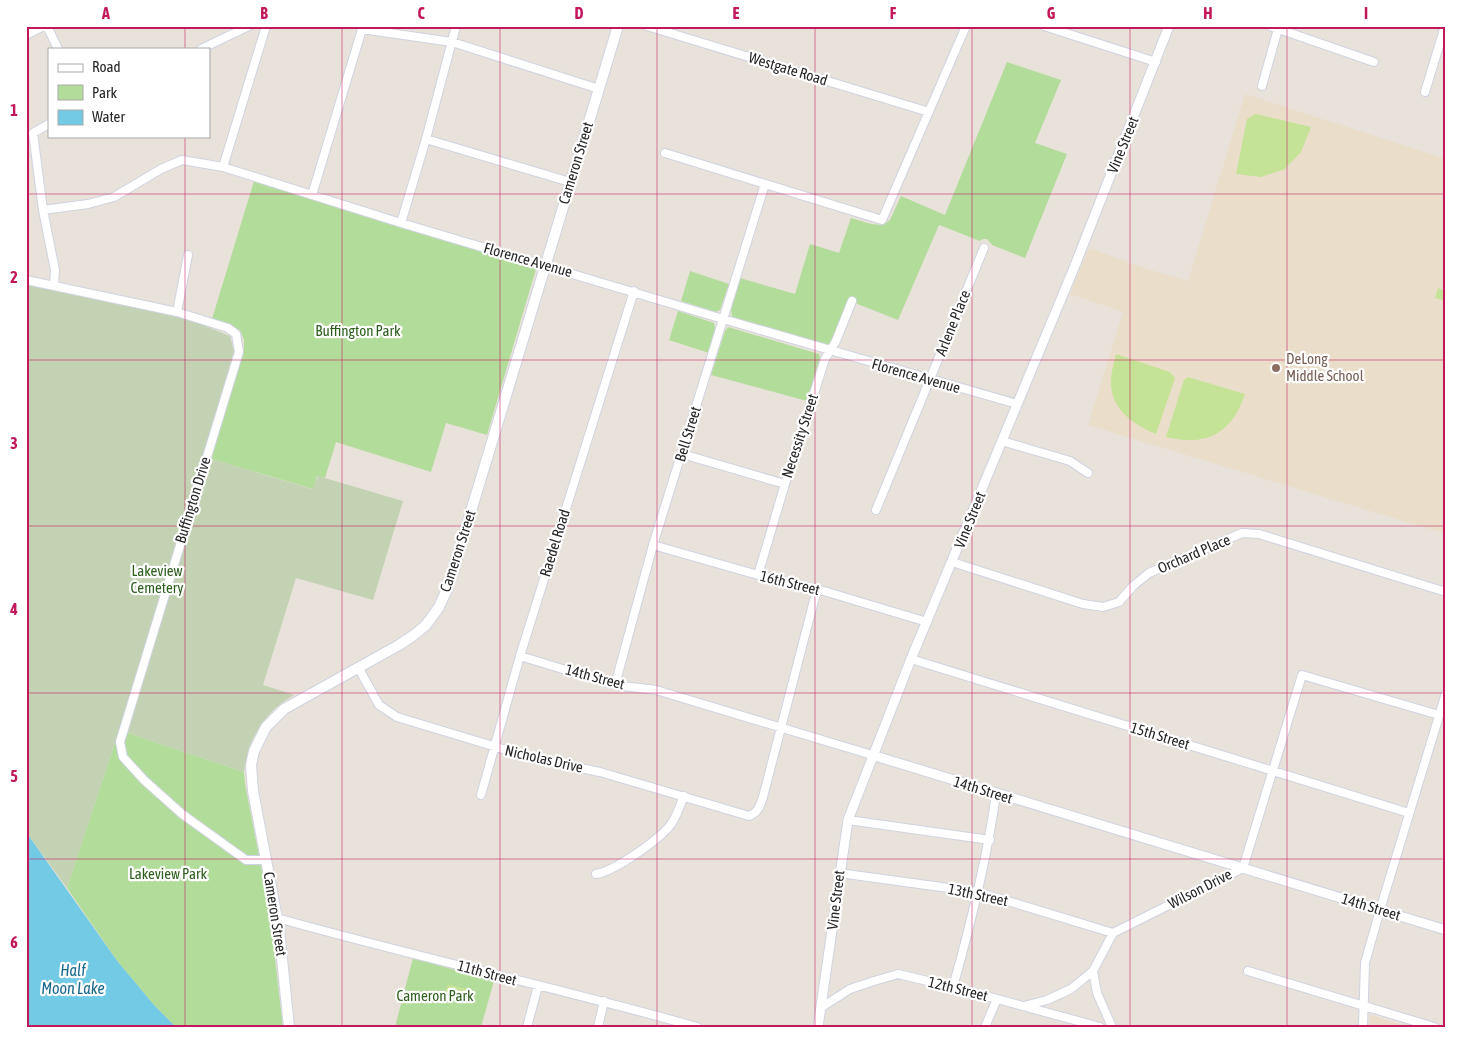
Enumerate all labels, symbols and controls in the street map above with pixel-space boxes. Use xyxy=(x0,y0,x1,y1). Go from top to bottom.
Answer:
text: A xyxy=(101,4,110,22)
text: B xyxy=(260,4,268,22)
text: C xyxy=(417,4,425,22)
text: D xyxy=(575,4,584,22)
text: E xyxy=(733,4,740,22)
text: F xyxy=(890,4,897,22)
text: G xyxy=(1047,4,1056,22)
text: H xyxy=(1203,4,1213,22)
text: I xyxy=(1364,4,1368,22)
legend xyxy=(48,48,210,138)
street label: Westgate Road xyxy=(747,48,830,89)
text: Road xyxy=(92,58,121,75)
text: Park xyxy=(92,84,117,101)
text: 1 xyxy=(10,101,18,119)
text: Water xyxy=(92,108,125,125)
street label: Vine Street xyxy=(1103,114,1142,176)
street label: Cameron Street xyxy=(555,120,596,206)
street label: Florence Avenue xyxy=(482,239,575,280)
text: 2 xyxy=(10,268,18,286)
street label: Arlene Place xyxy=(932,287,973,358)
park label: Buffington Park xyxy=(315,322,401,339)
place label: DeLong Middle School xyxy=(1286,350,1364,384)
street label: Florence Avenue xyxy=(870,355,963,396)
marker: DeLong Middle School xyxy=(1270,362,1282,374)
street label: Necessity Street xyxy=(778,392,821,480)
street label: Bell Street xyxy=(671,404,704,464)
text: 3 xyxy=(10,434,18,452)
street label: Buffington Drive xyxy=(171,454,214,545)
street label: Vine Street xyxy=(950,489,989,551)
street label: Raedel Road xyxy=(536,507,573,579)
street label: Cameron Street xyxy=(436,508,479,594)
street label: Orchard Place xyxy=(1155,531,1233,576)
park label: Lakeview Cemetery xyxy=(131,562,183,596)
street label: 16th Street xyxy=(759,567,822,598)
text: 4 xyxy=(9,600,18,618)
street label: 14th Street xyxy=(564,660,627,693)
street label: 15th Street xyxy=(1129,719,1192,753)
street label: Nicholas Drive xyxy=(503,741,585,776)
text: 5 xyxy=(10,767,18,785)
street label: 14th Street xyxy=(952,773,1015,807)
park label: Lakeview Park xyxy=(129,865,207,882)
street label: Wilson Drive xyxy=(1165,865,1235,912)
street label: Vine Street xyxy=(823,869,848,931)
street label: Cameron Street xyxy=(260,871,291,957)
street label: 13th Street xyxy=(947,880,1010,909)
street label: 14th Street xyxy=(1340,890,1403,924)
text: 6 xyxy=(10,933,18,951)
street label: 11th Street xyxy=(456,956,519,989)
water label: Half Moon Lake xyxy=(41,961,105,997)
street label: 12th Street xyxy=(927,973,990,1004)
park label: Cameron Park xyxy=(396,987,474,1004)

